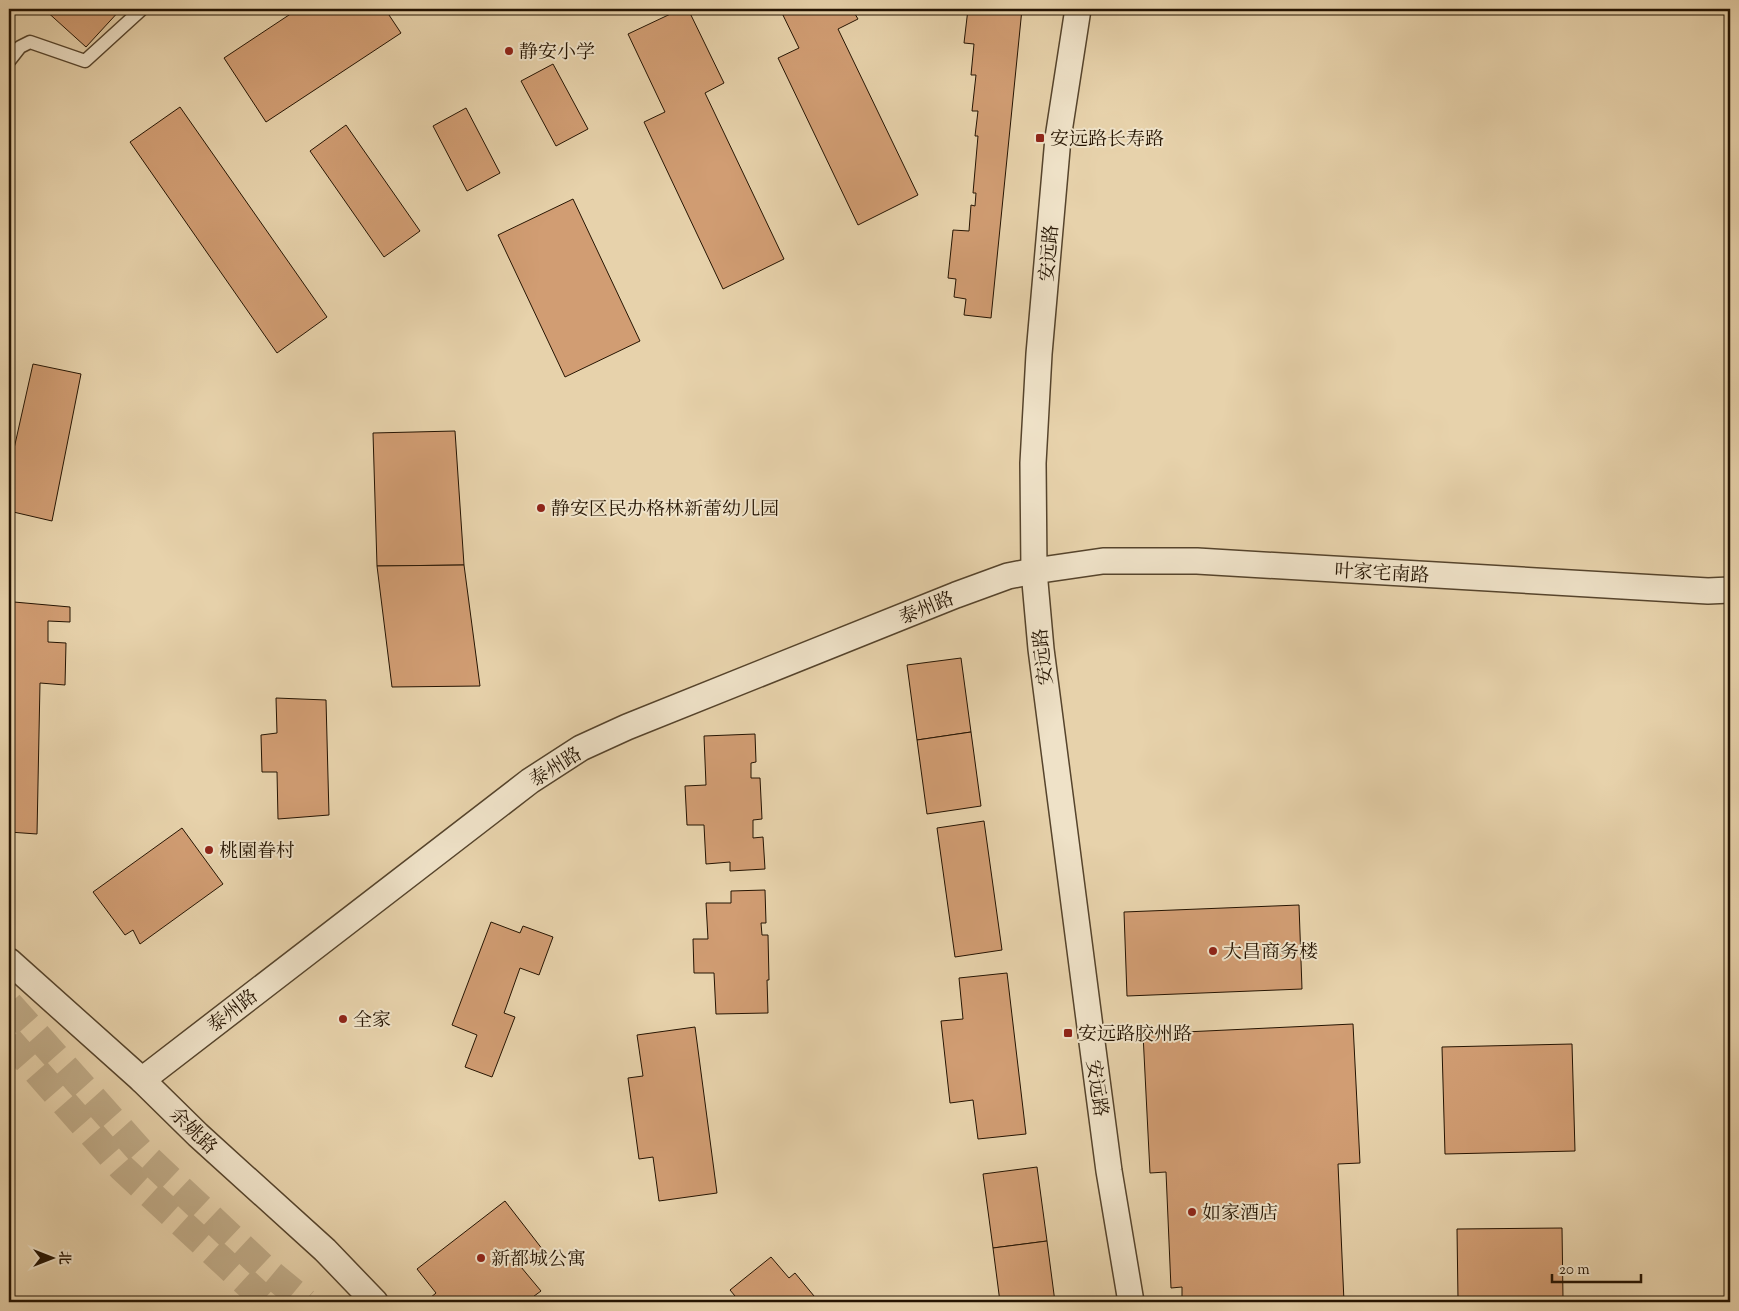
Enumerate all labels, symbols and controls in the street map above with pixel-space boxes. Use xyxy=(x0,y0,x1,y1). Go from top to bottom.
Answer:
place label: 静安小学 xyxy=(519,40,595,67)
marker: 静安小学 xyxy=(503,45,515,57)
place label: 安远路长寿路 xyxy=(1050,127,1164,154)
marker: 安远路长寿路 xyxy=(1034,132,1046,144)
street label: 安远路 xyxy=(1035,224,1066,283)
place label: 静安区民办格林新蕾幼儿园 xyxy=(551,497,779,524)
marker: 静安区民办格林新蕾幼儿园 xyxy=(535,502,547,514)
street label: 叶家宅南路 xyxy=(1334,559,1430,590)
street label: 泰州路 xyxy=(895,586,958,633)
street label: 安远路 xyxy=(1028,627,1061,687)
street label: 泰州路 xyxy=(525,742,588,795)
place label: 桃園眷村 xyxy=(219,839,295,866)
marker: 桃園眷村 xyxy=(203,844,215,856)
place label: 大昌商务楼 xyxy=(1223,940,1318,967)
marker: 大昌商务楼 xyxy=(1207,945,1219,957)
street label: 泰州路 xyxy=(203,984,264,1040)
place label: 全家 xyxy=(353,1008,391,1035)
marker: 全家 xyxy=(337,1013,349,1025)
place label: 安远路胶州路 xyxy=(1078,1022,1192,1049)
marker: 安远路胶州路 xyxy=(1062,1027,1074,1039)
street label: 安远路 xyxy=(1078,1058,1113,1118)
street label: 余姚路 xyxy=(162,1102,222,1161)
place label: 如家酒店 xyxy=(1202,1201,1278,1228)
marker: 如家酒店 xyxy=(1186,1206,1198,1218)
north arrow xyxy=(28,1234,78,1284)
place label: 新都城公寓 xyxy=(491,1247,586,1274)
text: 北 xyxy=(53,1251,73,1265)
scale bar xyxy=(1552,1251,1640,1283)
marker: 新都城公寓 xyxy=(475,1252,487,1264)
text: 20 m xyxy=(1559,1260,1590,1281)

